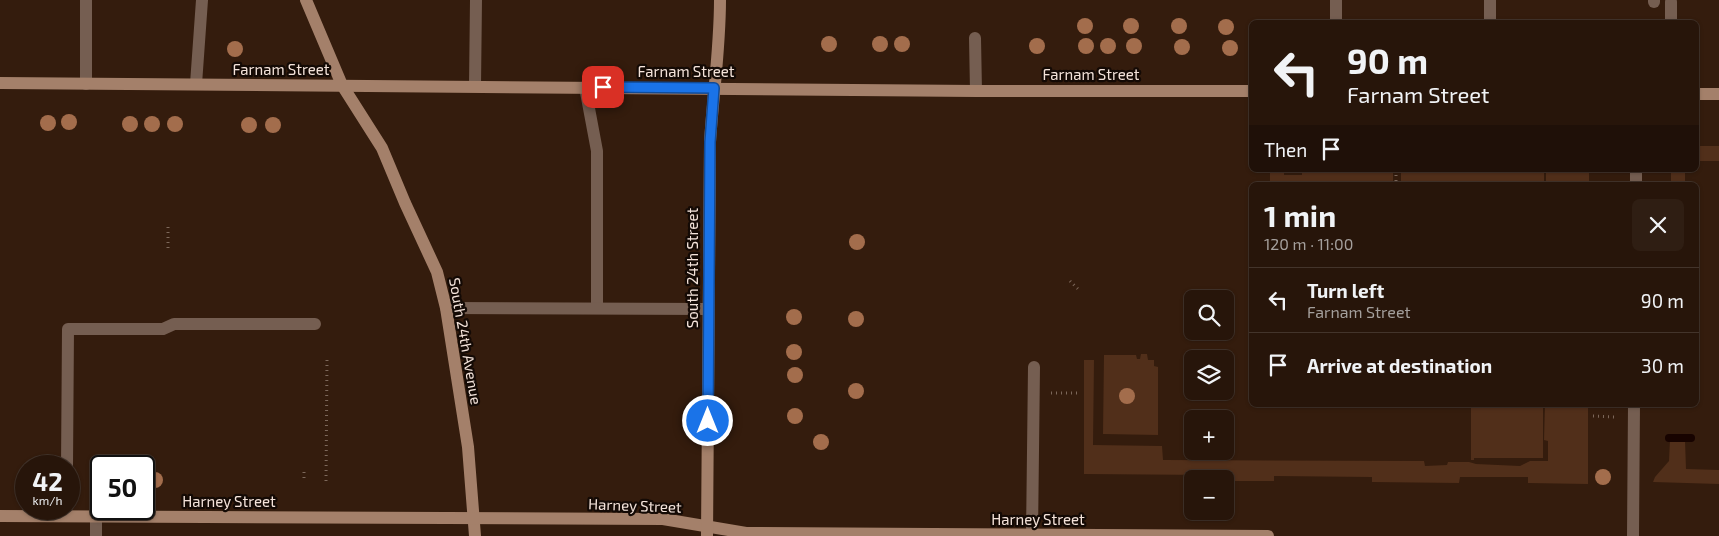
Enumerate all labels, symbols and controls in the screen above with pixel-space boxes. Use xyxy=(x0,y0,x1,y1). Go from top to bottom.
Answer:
text: 90 m xyxy=(1347,39,1428,81)
icon: left xyxy=(1264,40,1329,105)
street label: Farnam Street xyxy=(232,60,330,78)
street label: Farnam Street xyxy=(637,62,735,80)
street label: Farnam Street xyxy=(1042,65,1140,83)
pin xyxy=(582,66,624,108)
icon: arrive xyxy=(589,73,617,101)
text: Farnam Street xyxy=(1347,81,1489,107)
icon: arrive xyxy=(1317,135,1345,163)
text: Then xyxy=(1264,138,1307,161)
text: 1 min xyxy=(1264,197,1336,233)
button: close xyxy=(1632,199,1684,251)
street label: South 24th Street xyxy=(683,208,701,328)
text: 120 m · 11:00 xyxy=(1264,234,1353,253)
street label: South 24th Avenue xyxy=(446,276,486,406)
text: Turn left xyxy=(1307,279,1384,302)
icon: left xyxy=(1264,286,1292,314)
text: 90 m xyxy=(1641,289,1684,312)
map controls xyxy=(1184,290,1234,520)
button: search xyxy=(1184,290,1234,340)
text: Farnam Street xyxy=(1307,302,1411,321)
button: layers xyxy=(1184,350,1234,400)
icon: arrive xyxy=(1264,351,1292,379)
text: Arrive at destination xyxy=(1307,354,1492,377)
text: 30 m xyxy=(1641,354,1684,377)
position arrow xyxy=(681,394,733,446)
button: + xyxy=(1184,410,1234,460)
speed limit sign: 50 xyxy=(90,455,155,520)
text: 42 xyxy=(32,466,63,496)
button: − xyxy=(1184,470,1234,520)
street label: Harney Street xyxy=(182,492,276,510)
text: km/h xyxy=(33,493,62,507)
street label: Harney Street xyxy=(588,494,682,516)
street label: Harney Street xyxy=(991,510,1085,528)

